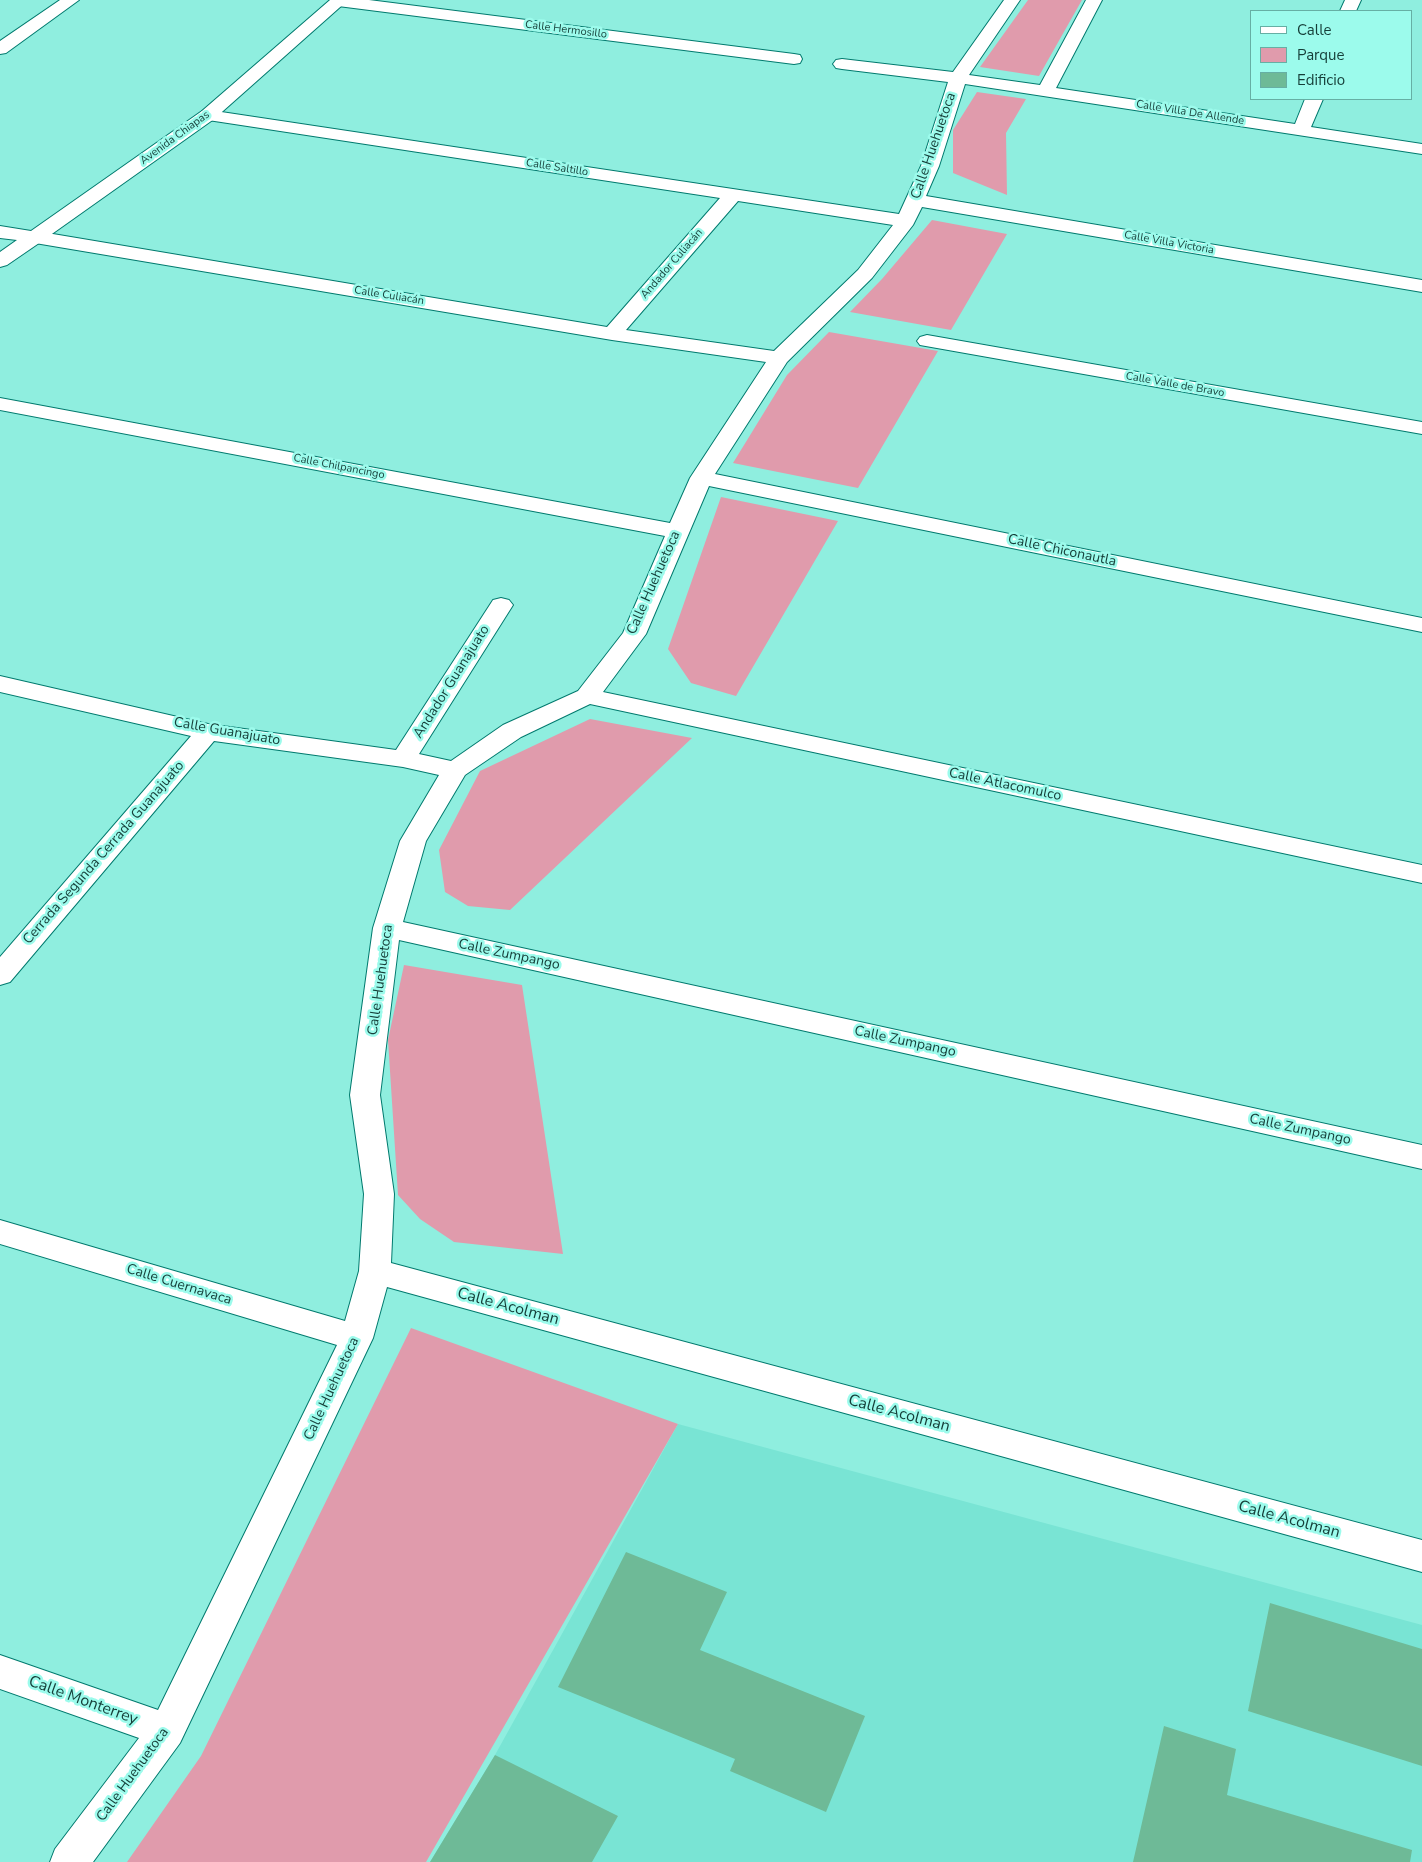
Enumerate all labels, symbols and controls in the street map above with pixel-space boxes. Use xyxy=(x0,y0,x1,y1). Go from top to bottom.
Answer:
legend xyxy=(1250,10,1412,100)
street label: Calle Hermosillo xyxy=(524,18,608,42)
text: Calle xyxy=(1297,20,1332,40)
text: Parque xyxy=(1297,45,1345,65)
text: Edificio xyxy=(1297,70,1345,90)
street label: Calle Huehuetoca xyxy=(908,91,960,201)
street label: Calle Villa De Allende xyxy=(1135,98,1245,128)
street label: Avenida Chiapas xyxy=(138,108,212,168)
street label: Calle Saltillo xyxy=(525,157,589,179)
street label: Andador Culiacán xyxy=(638,226,706,302)
street label: Calle Villa Victoria xyxy=(1123,229,1215,257)
street label: Calle Culiacán xyxy=(353,284,425,308)
street label: Calle Valle de Bravo xyxy=(1125,370,1225,400)
street label: Calle Chilpancingo xyxy=(292,452,386,482)
street label: Calle Huehuetoca xyxy=(624,529,684,637)
street label: Calle Chiconautla xyxy=(1006,531,1118,571)
street label: Andador Guanajuato xyxy=(410,622,494,742)
street label: Calle Guanajuato xyxy=(172,714,282,750)
street label: Cerrada Segunda Cerrada Guanajuato xyxy=(20,758,188,948)
street label: Calle Atlacomulco xyxy=(947,765,1063,805)
street label: Calle Huehuetoca xyxy=(365,924,397,1036)
street label: Calle Zumpango xyxy=(457,936,561,974)
street label: Calle Zumpango xyxy=(853,1023,957,1061)
street label: Calle Zumpango xyxy=(1248,1111,1352,1149)
street label: Calle Cuernavaca xyxy=(124,1261,234,1309)
street label: Calle Acolman xyxy=(455,1284,561,1330)
street label: Calle Huehuetoca xyxy=(301,1335,363,1443)
street label: Calle Acolman xyxy=(846,1391,952,1437)
street label: Calle Acolman xyxy=(1236,1497,1342,1543)
street label: Calle Monterrey xyxy=(26,1672,140,1730)
street label: Calle Huehuetoca xyxy=(93,1725,173,1825)

